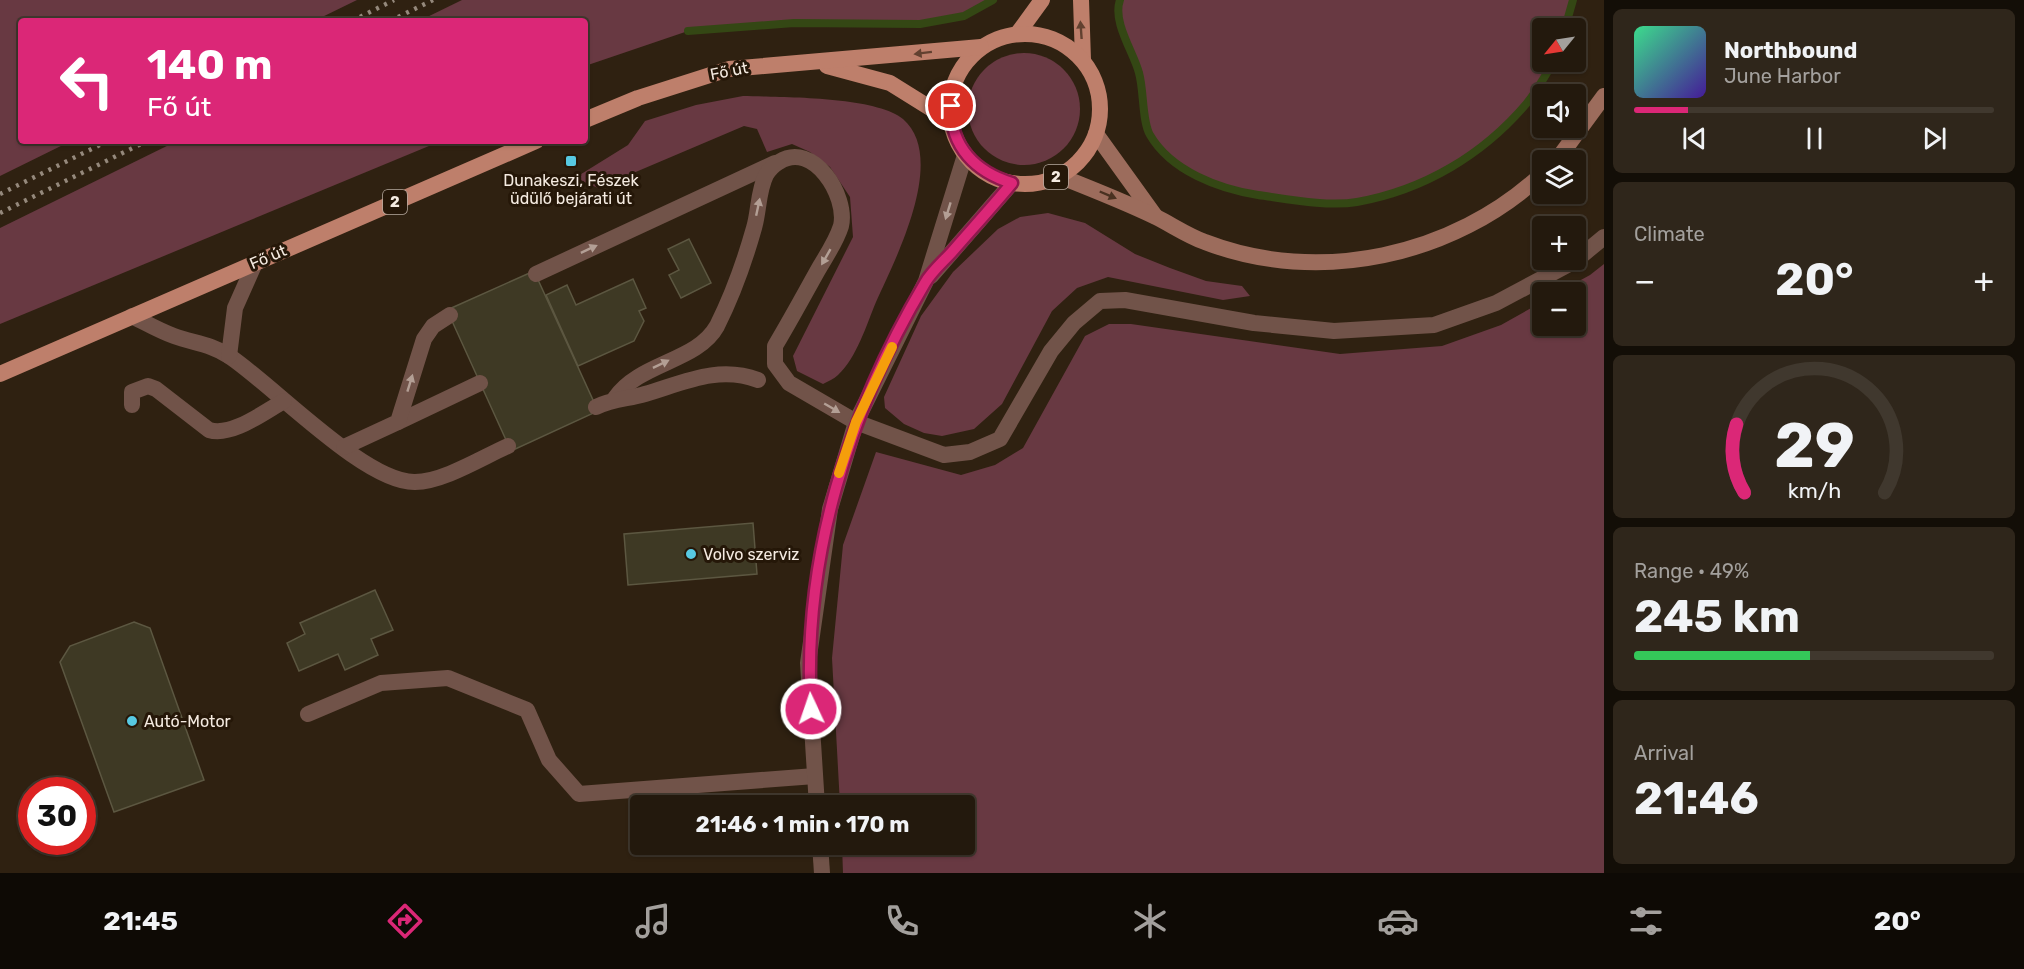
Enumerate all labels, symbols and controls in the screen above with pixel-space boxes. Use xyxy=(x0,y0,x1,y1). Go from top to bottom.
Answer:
north arrow xyxy=(1532,18,1586,72)
map controls xyxy=(1532,18,1586,336)
one-way arrow xyxy=(1076,21,1085,40)
text: Northbound xyxy=(1724,37,1857,64)
text: 140 m xyxy=(147,40,273,90)
icon: left xyxy=(48,42,126,120)
one-way arrow xyxy=(914,48,933,58)
street label: Fő út xyxy=(708,58,750,84)
text: June Harbor xyxy=(1724,64,1841,88)
pin xyxy=(925,80,976,131)
button: sound xyxy=(1532,84,1586,138)
icon: arrive xyxy=(934,89,967,122)
text: Fő út xyxy=(147,91,211,123)
icon: previous xyxy=(1678,122,1711,155)
icon: pause xyxy=(1798,122,1831,155)
icon: next xyxy=(1918,122,1951,155)
button: layers xyxy=(1532,150,1586,204)
marker: Dunakeszi, Fészek üdülő bejárati út xyxy=(564,154,578,168)
road number: 2 xyxy=(1044,165,1068,189)
place label: Dunakeszi, Fészek üdülő bejárati út xyxy=(503,171,640,208)
road number: 2 xyxy=(383,190,407,214)
one-way arrow xyxy=(1099,191,1117,200)
one-way arrow xyxy=(754,197,763,216)
one-way arrow xyxy=(943,202,952,220)
button: + xyxy=(1532,216,1586,270)
text: Climate xyxy=(1634,222,1705,246)
street label: Fő út xyxy=(247,241,289,273)
one-way arrow xyxy=(581,245,598,254)
one-way arrow xyxy=(821,248,831,265)
text: 20° xyxy=(1775,253,1854,306)
text: − xyxy=(1634,261,1655,300)
text: + xyxy=(1973,261,1994,300)
button: − xyxy=(1532,282,1586,336)
one-way arrow xyxy=(652,359,669,368)
one-way arrow xyxy=(406,374,415,392)
one-way arrow xyxy=(824,403,841,413)
text: 29 xyxy=(1774,410,1854,484)
text: km/h xyxy=(1787,479,1841,504)
place label: Volvo szerviz xyxy=(703,545,800,564)
marker: Volvo szerviz xyxy=(684,547,698,561)
text: Range · 49% xyxy=(1634,559,1749,583)
text: 245 km xyxy=(1634,590,1800,643)
position arrow xyxy=(779,677,843,741)
place label: Autó-Motor xyxy=(144,712,231,731)
marker: Autó-Motor xyxy=(125,714,139,728)
text: Arrival xyxy=(1634,741,1694,765)
text: 21:46 xyxy=(1634,772,1759,825)
speed limit sign: 30 xyxy=(18,777,96,855)
text: 21:46 · 1 min · 170 m xyxy=(696,811,909,838)
icon: directions xyxy=(384,900,426,942)
icon: music xyxy=(632,900,674,942)
icon: phone xyxy=(881,900,923,942)
icon: climate xyxy=(1129,900,1171,942)
icon: car xyxy=(1377,900,1419,942)
icon: filters xyxy=(1625,900,1667,942)
text: 21:45 xyxy=(103,905,178,937)
text: 20° xyxy=(1874,905,1921,937)

